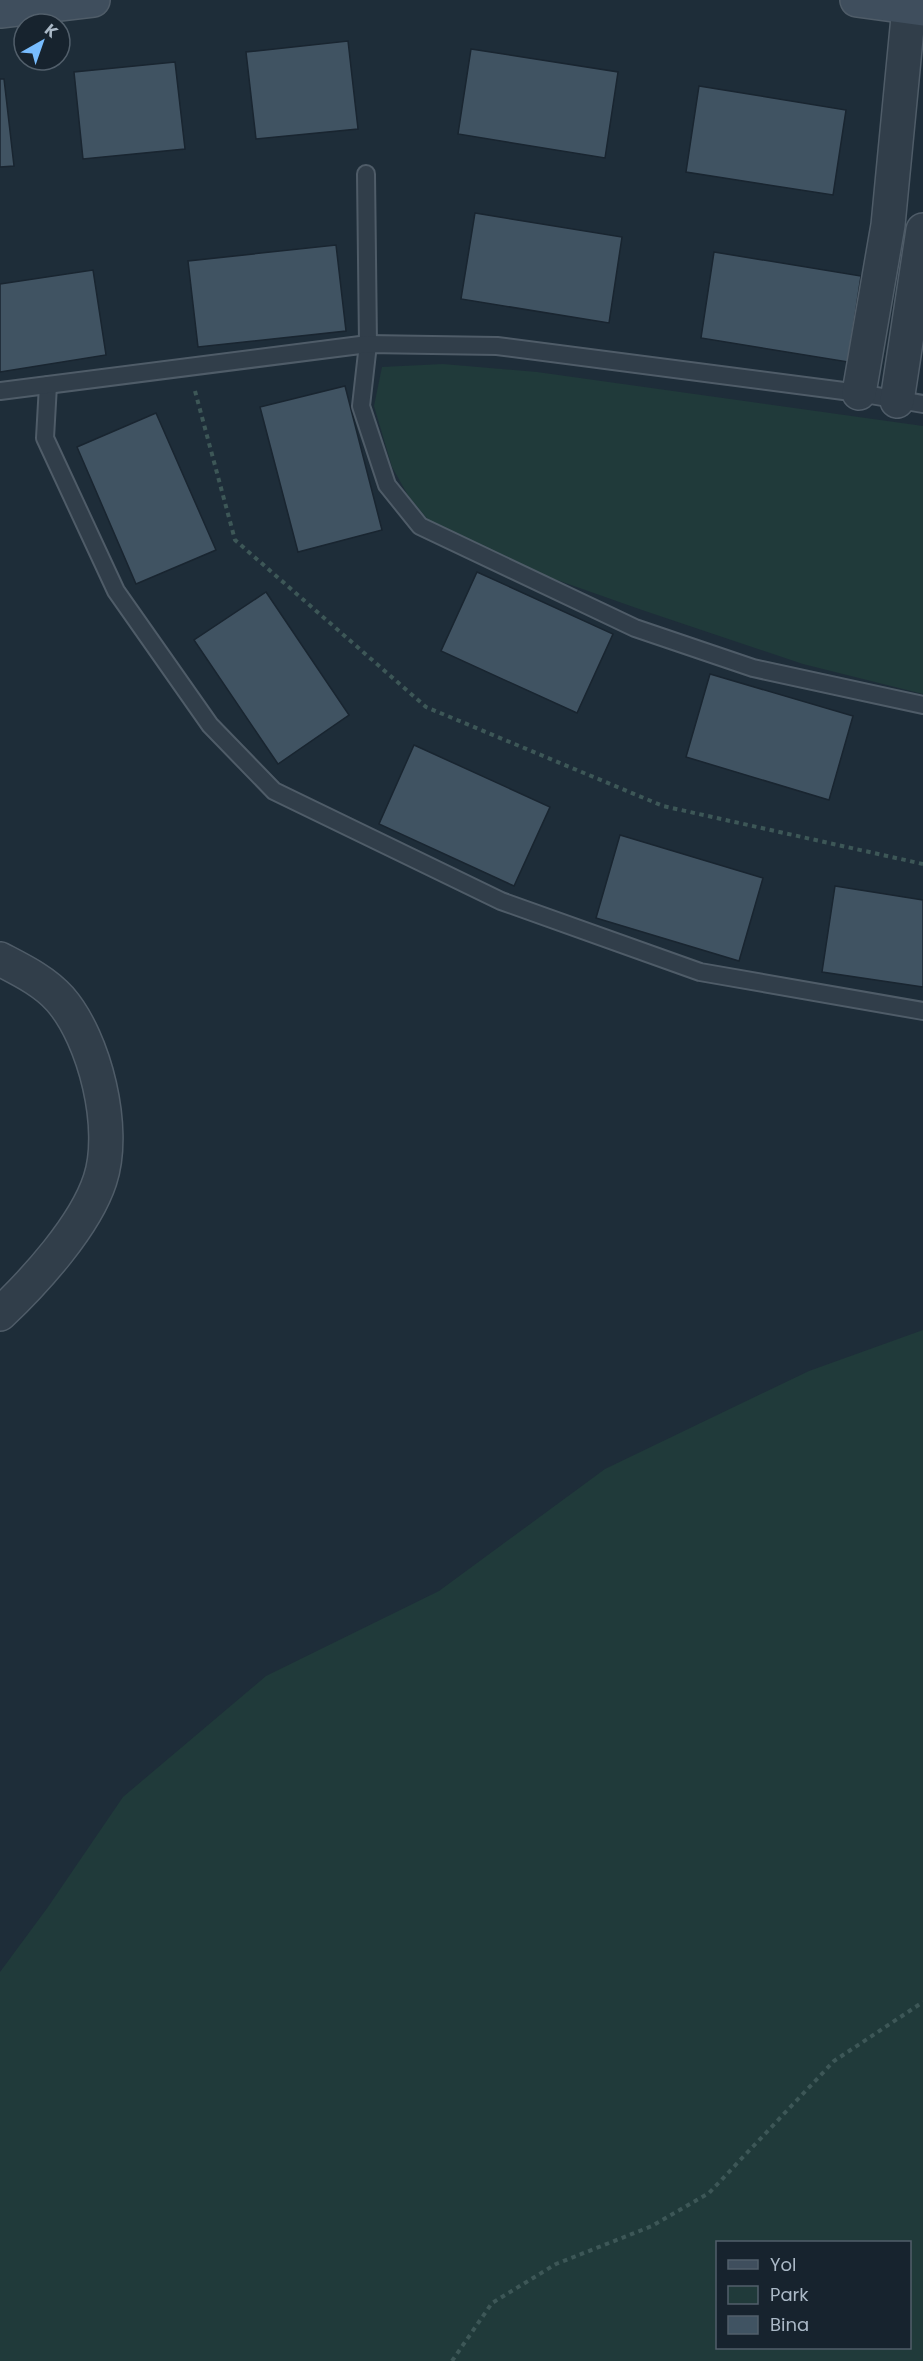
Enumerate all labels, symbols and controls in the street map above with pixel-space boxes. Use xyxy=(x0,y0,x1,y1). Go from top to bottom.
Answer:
north arrow xyxy=(12,12,72,72)
text: K xyxy=(40,18,63,43)
legend xyxy=(716,2241,911,2349)
text: Yol xyxy=(770,2252,796,2277)
text: Park xyxy=(770,2282,809,2307)
text: Bina xyxy=(770,2312,809,2337)

